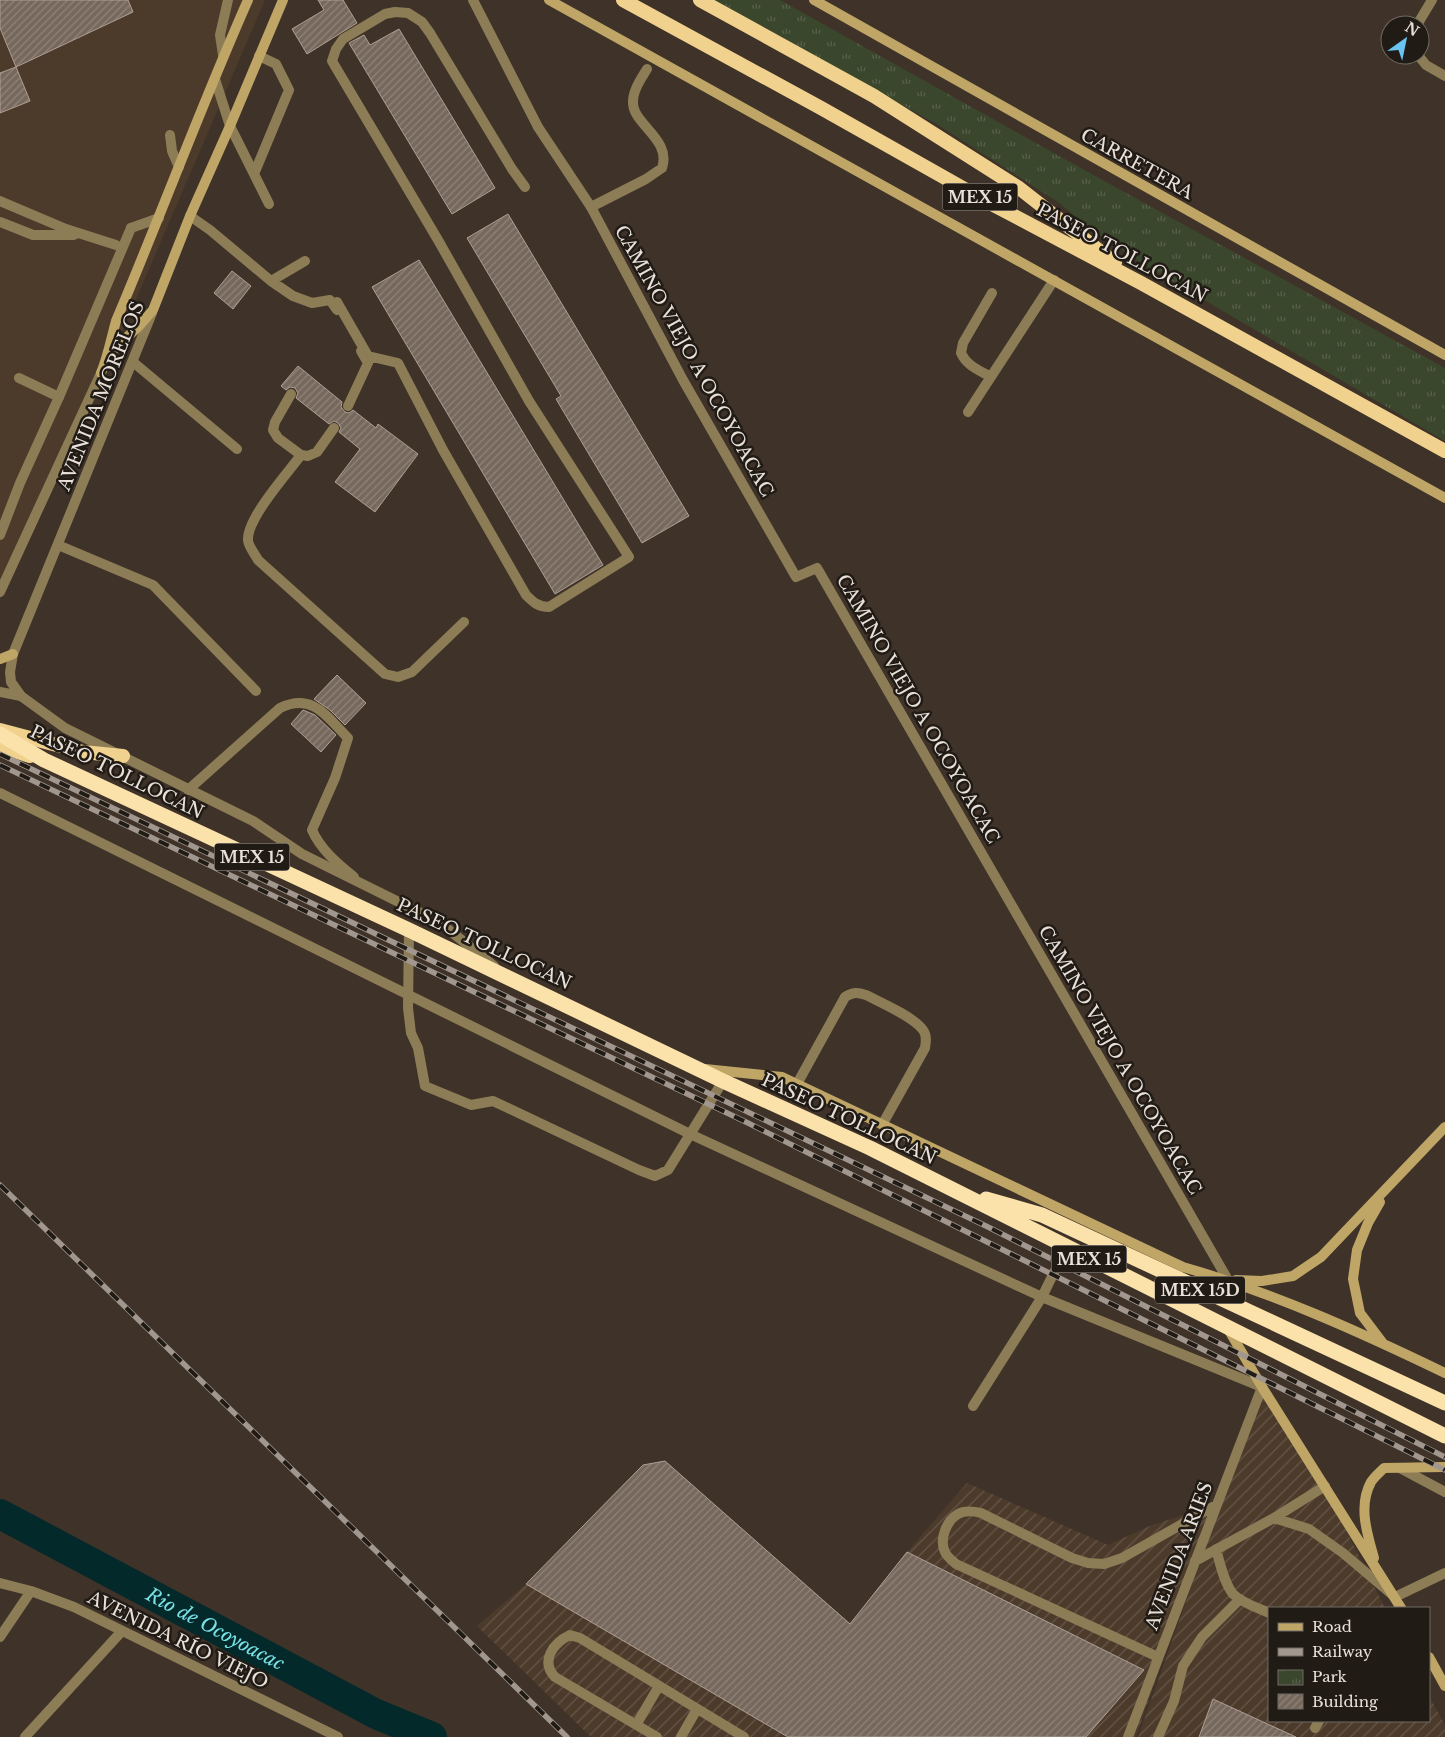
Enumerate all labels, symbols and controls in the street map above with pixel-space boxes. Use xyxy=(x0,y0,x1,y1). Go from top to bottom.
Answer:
north arrow xyxy=(1380,15,1430,65)
text: N xyxy=(1402,18,1423,40)
street label: CARRETERA xyxy=(1077,124,1198,205)
road number: MEX 15 xyxy=(942,183,1018,210)
street label: PASEO TOLLOCAN xyxy=(1033,199,1211,307)
street label: CAMINO VIEJO A OCOYOACAC xyxy=(610,221,778,501)
street label: AVENIDA MORELOS xyxy=(53,298,149,495)
street label: CAMINO VIEJO A OCOYOACAC xyxy=(832,571,1004,847)
street label: PASEO TOLLOCAN xyxy=(27,720,207,824)
road number: MEX 15 xyxy=(214,844,290,870)
street label: PASEO TOLLOCAN xyxy=(393,894,575,994)
street label: CAMINO VIEJO A OCOYOACAC xyxy=(1034,922,1206,1198)
street label: PASEO TOLLOCAN xyxy=(758,1069,940,1169)
road number: MEX 15 xyxy=(1052,1246,1126,1272)
road number: MEX 15D xyxy=(1155,1276,1245,1304)
street label: AVENIDA ARIES xyxy=(1140,1479,1217,1634)
water label: Rio de Ocoyoacac xyxy=(141,1582,289,1675)
street label: AVENIDA RÍO VIEJO xyxy=(83,1585,273,1693)
legend xyxy=(1268,1607,1430,1722)
text: Road xyxy=(1312,1617,1352,1636)
text: Railway xyxy=(1312,1642,1373,1661)
text: Park xyxy=(1312,1667,1348,1686)
text: Building xyxy=(1312,1692,1379,1711)

